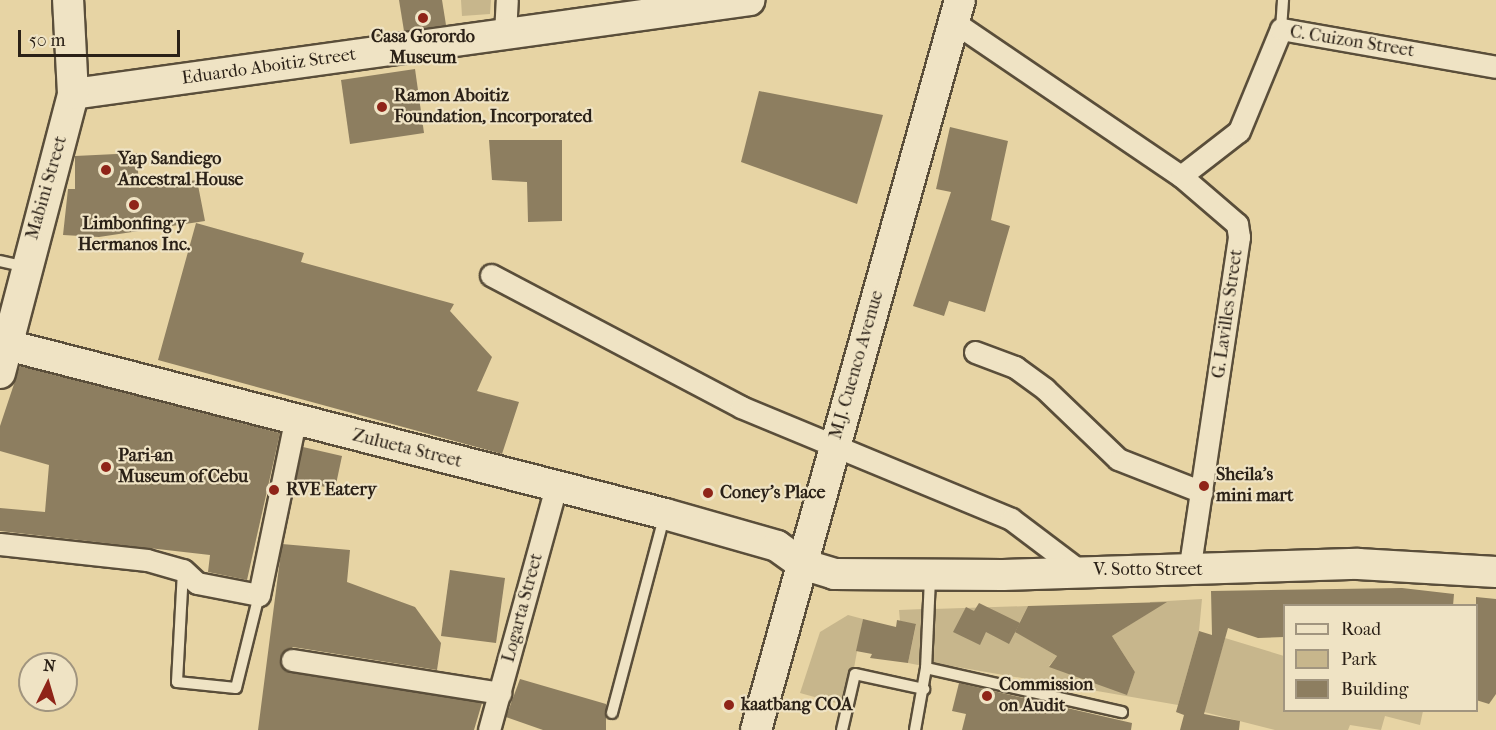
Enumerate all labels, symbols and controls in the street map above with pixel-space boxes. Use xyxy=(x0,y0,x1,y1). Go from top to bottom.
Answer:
marker: Casa Gorordo Museum xyxy=(416,11,430,25)
scale bar xyxy=(21,18,183,56)
street label: C. Cuizon Street xyxy=(1288,22,1416,62)
place label: Casa Gorordo Museum xyxy=(371,27,475,70)
text: 50 m xyxy=(29,30,65,51)
street label: Eduardo Aboitiz Street xyxy=(180,44,358,90)
place label: Ramon Aboitiz Foundation, Incorporated xyxy=(394,86,592,128)
marker: Ramon Aboitiz Foundation, Incorporated xyxy=(375,100,389,114)
street label: Mabini Street xyxy=(22,134,72,242)
place label: Yap Sandiego Ancestral House xyxy=(118,149,243,192)
marker: Yap Sandiego Ancestral House xyxy=(99,163,113,177)
marker: Limbonfing y Hermanos Inc. xyxy=(127,198,141,212)
place label: Limbonfing y Hermanos Inc. xyxy=(78,214,190,256)
street label: G. Lavilles Street xyxy=(1208,248,1248,380)
street label: M.J. Cuenco Avenue xyxy=(825,288,889,442)
street label: Zulueta Street xyxy=(350,425,464,473)
place label: Pari-an Museum of Cebu xyxy=(118,446,248,488)
marker: Pari-an Museum of Cebu xyxy=(99,460,113,474)
place label: Sheila's mini mart xyxy=(1216,465,1293,508)
place label: RVE Eatery xyxy=(286,479,376,501)
marker: Sheila's mini mart xyxy=(1197,479,1211,493)
place label: Coney's Place xyxy=(720,482,825,504)
marker: RVE Eatery xyxy=(267,483,281,497)
marker: Coney's Place xyxy=(701,486,715,500)
street label: Logarta Street xyxy=(498,551,548,665)
street label: V. Sotto Street xyxy=(1093,559,1203,581)
legend xyxy=(1283,604,1478,712)
text: Road xyxy=(1341,619,1381,640)
text: Park xyxy=(1341,649,1377,670)
north arrow xyxy=(18,652,78,712)
text: N xyxy=(43,656,56,676)
place label: Commission on Audit xyxy=(999,675,1093,718)
text: Building xyxy=(1341,679,1408,700)
marker: Commission on Audit xyxy=(980,689,994,703)
place label: kaatbang COA xyxy=(741,694,853,716)
marker: kaatbang COA xyxy=(722,698,736,712)

